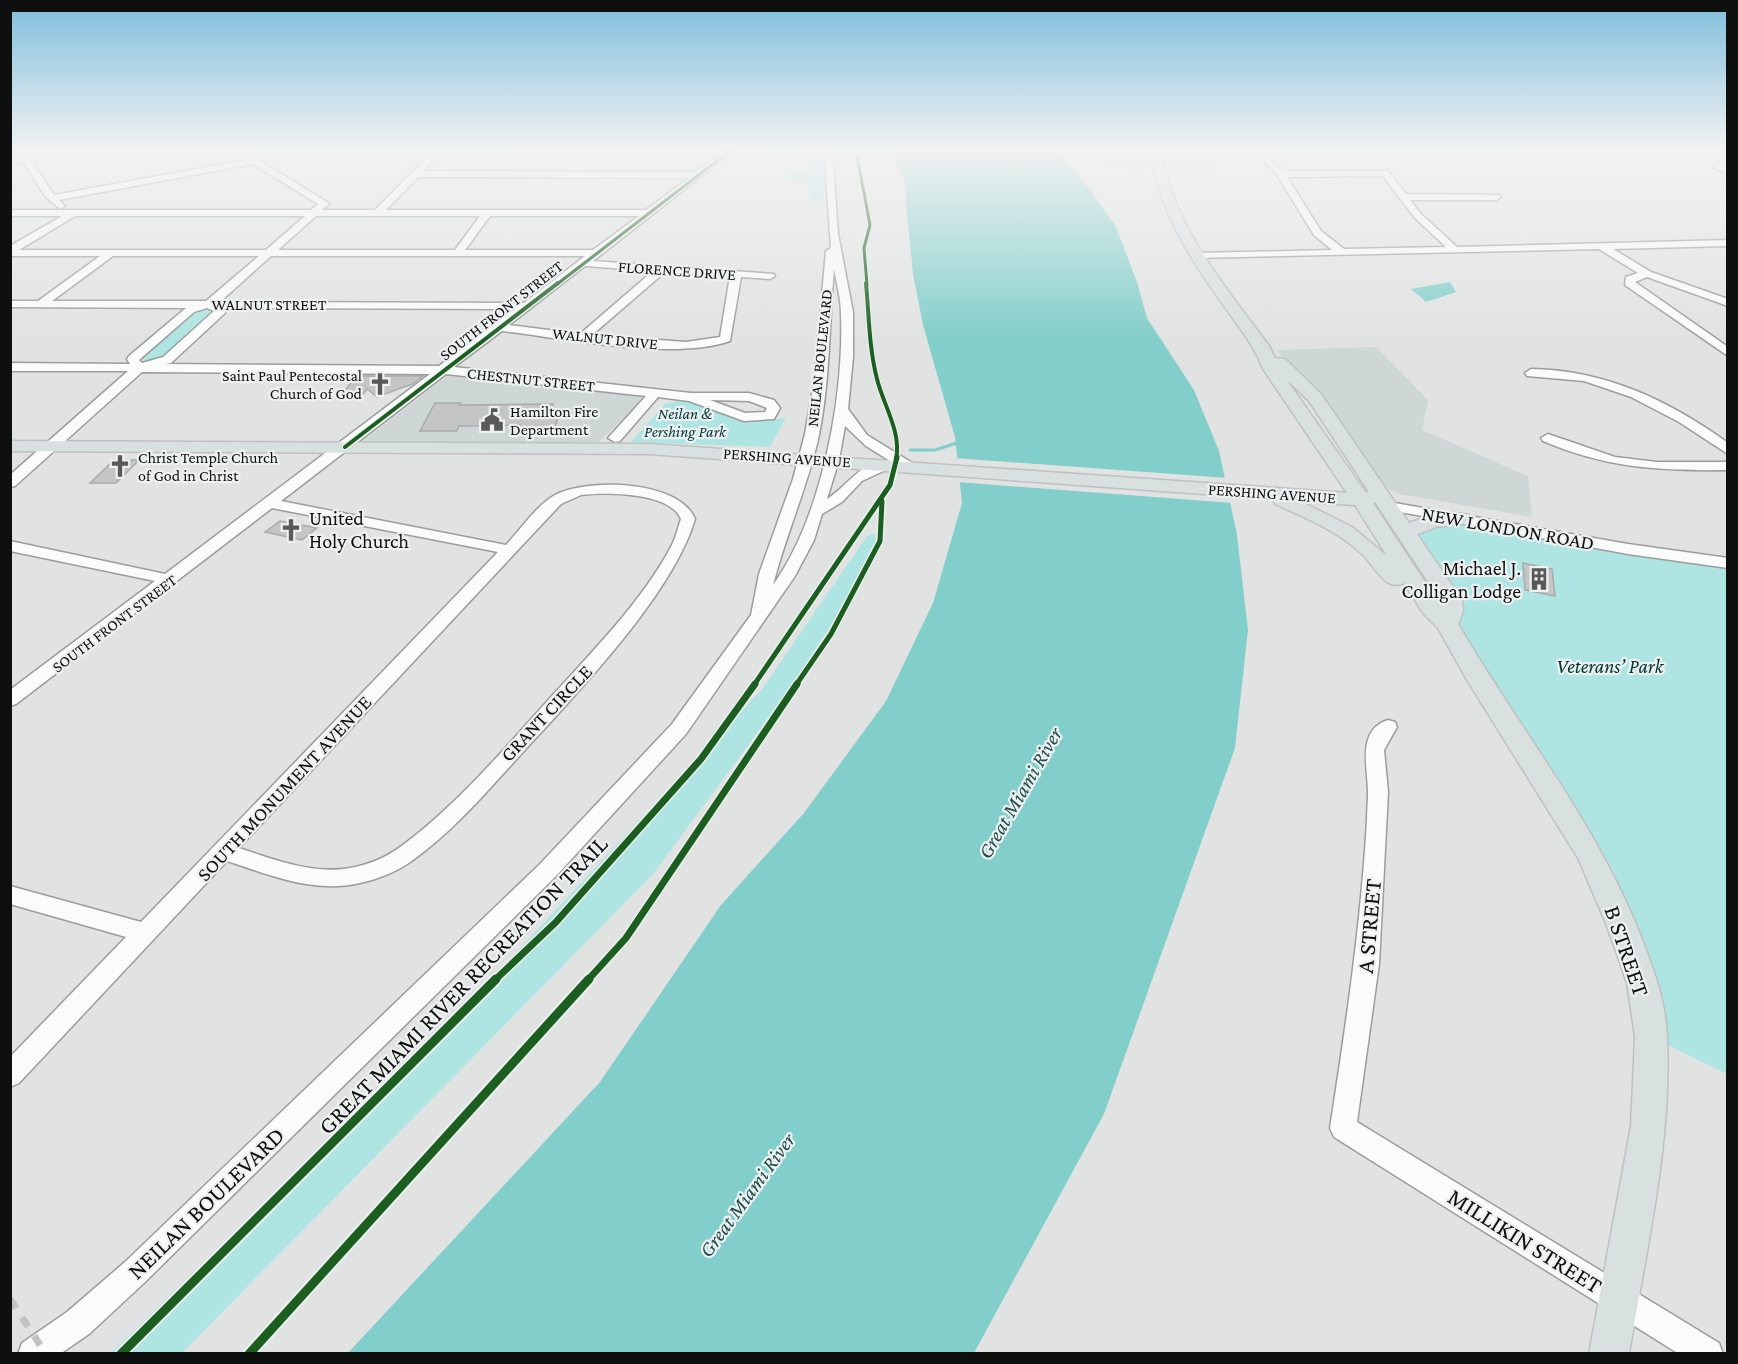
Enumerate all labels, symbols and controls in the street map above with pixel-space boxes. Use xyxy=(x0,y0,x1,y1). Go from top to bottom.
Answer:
street label: SOUTH FRONT STREET xyxy=(436,257,566,364)
street label: FLORENCE DRIVE xyxy=(618,258,737,283)
street label: NEILAN BOULEVARD xyxy=(804,289,835,428)
street label: WALNUT STREET xyxy=(212,296,327,313)
street label: WALNUT DRIVE xyxy=(551,325,659,353)
street label: CHESTNUT STREET xyxy=(466,364,596,395)
place label: Saint Paul Pentecostal Church of God xyxy=(222,367,363,402)
church icon: Saint Paul Pentecostal Church of God xyxy=(367,371,393,397)
place label: Hamilton Fire Department xyxy=(510,403,598,439)
park label: Neilan & Pershing Park xyxy=(644,405,727,441)
public building icon: Hamilton Fire Department xyxy=(479,407,505,433)
street label: PERSHING AVENUE xyxy=(722,445,852,470)
place label: Christ Temple Church of God in Christ xyxy=(138,449,279,484)
church icon: Christ Temple Church of God in Christ xyxy=(107,453,133,479)
street label: PERSHING AVENUE xyxy=(1207,481,1337,506)
street label: NEW LONDON ROAD xyxy=(1420,502,1596,554)
place label: United Holy Church xyxy=(309,507,409,553)
church icon: United Holy Church xyxy=(278,517,304,543)
place label: Michael J. Colligan Lodge xyxy=(1402,557,1521,603)
building icon: Michael J. Colligan Lodge xyxy=(1526,566,1552,592)
street label: SOUTH FRONT STREET xyxy=(49,571,180,676)
park label: Veterans’ Park xyxy=(1557,655,1665,677)
street label: GRANT CIRCLE xyxy=(496,660,596,766)
street label: SOUTH MONUMENT AVENUE xyxy=(192,691,376,885)
water label: Great Miami River xyxy=(973,723,1068,863)
street label: GREAT MIAMI RIVER RECREATION TRAIL xyxy=(313,830,613,1139)
street label: A STREET xyxy=(1351,878,1386,974)
street label: B STREET xyxy=(1599,902,1656,1000)
street label: NEILAN BOULEVARD xyxy=(122,1121,290,1284)
water label: Great Miami River xyxy=(694,1128,800,1262)
street label: MILLIKIN STREET xyxy=(1443,1182,1607,1299)

